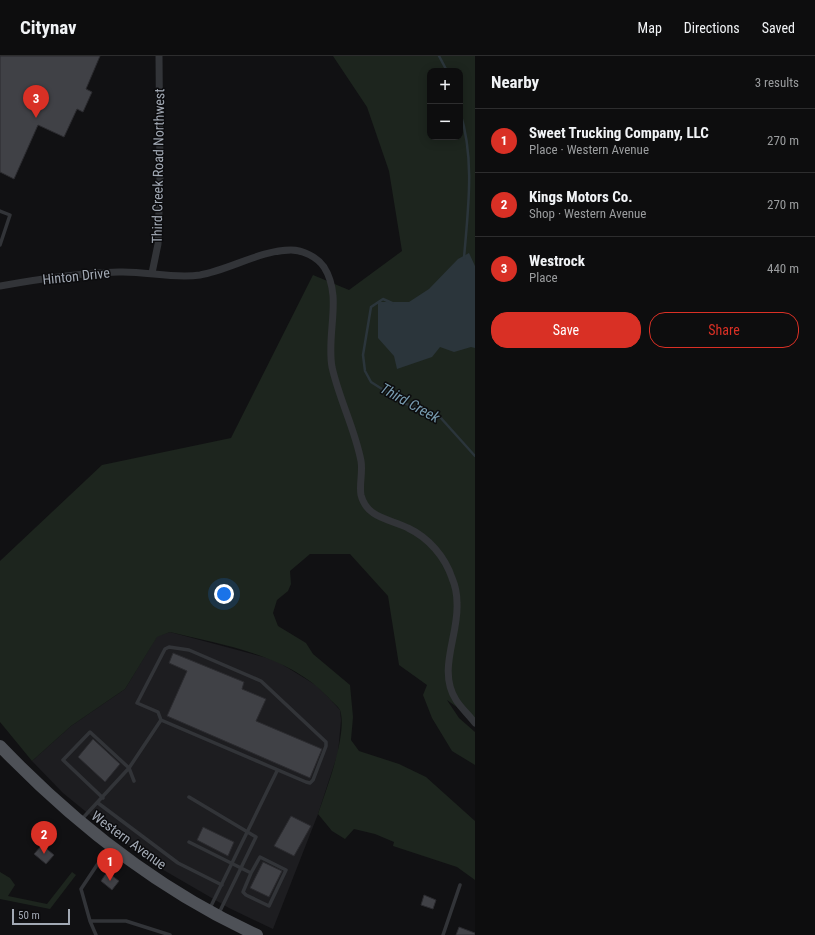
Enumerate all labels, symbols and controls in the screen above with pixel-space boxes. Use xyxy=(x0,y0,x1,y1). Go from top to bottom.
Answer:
text: Citynav xyxy=(20,16,77,39)
text: Map xyxy=(638,20,662,36)
text: Directions xyxy=(684,20,740,36)
text: Saved xyxy=(762,20,795,36)
map controls xyxy=(427,68,463,140)
button: + xyxy=(427,68,463,104)
text: Nearby xyxy=(491,72,539,92)
text: 3 results xyxy=(755,75,799,90)
pin: 3 xyxy=(23,85,49,118)
street label: Third Creek Road Northwest xyxy=(149,88,167,244)
button: − xyxy=(427,104,463,140)
text: Sweet Trucking Company, LLC xyxy=(529,124,709,142)
text: 1 xyxy=(501,133,507,148)
text: 270 m xyxy=(767,133,799,148)
text: Place · Western Avenue xyxy=(529,142,649,157)
text: Kings Motors Co. xyxy=(529,188,633,206)
text: 2 xyxy=(501,197,507,212)
text: 270 m xyxy=(767,197,799,212)
text: Shop · Western Avenue xyxy=(529,206,646,221)
text: Westrock xyxy=(529,252,585,270)
text: 3 xyxy=(501,261,507,276)
text: 440 m xyxy=(767,261,799,276)
street label: Hinton Drive xyxy=(42,264,111,287)
text: Place xyxy=(529,270,558,285)
button: Save xyxy=(491,312,641,348)
button: Share xyxy=(649,312,799,348)
water label: Third Creek xyxy=(377,379,443,427)
your location xyxy=(214,584,234,604)
street label: Western Avenue xyxy=(88,807,170,873)
pin: 2 xyxy=(31,821,57,854)
pin: 1 xyxy=(97,848,123,881)
scale bar xyxy=(12,907,70,926)
text: 50 m xyxy=(18,909,40,922)

